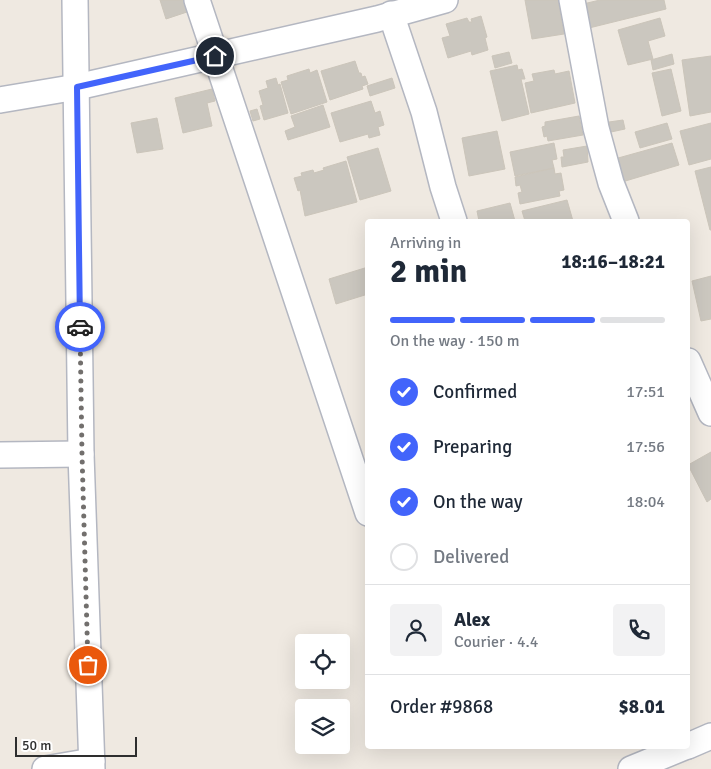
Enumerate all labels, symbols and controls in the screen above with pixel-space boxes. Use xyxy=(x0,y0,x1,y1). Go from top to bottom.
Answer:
pin xyxy=(194,35,236,77)
icon: home xyxy=(201,42,229,70)
text: Arriving in xyxy=(390,233,461,253)
text: 18:16–18:21 xyxy=(561,250,665,274)
text: 2 min xyxy=(390,252,467,291)
courier xyxy=(55,302,105,352)
icon: car xyxy=(66,313,94,341)
text: On the way · 150 m xyxy=(390,331,520,351)
icon: check xyxy=(390,378,418,406)
text: Confirmed xyxy=(433,380,517,404)
text: 17:51 xyxy=(626,382,665,402)
icon: check xyxy=(390,433,418,461)
text: Preparing xyxy=(433,435,512,459)
text: 17:56 xyxy=(626,437,665,457)
icon: check xyxy=(390,488,418,516)
text: On the way xyxy=(433,490,523,514)
text: 18:04 xyxy=(626,492,665,512)
text: Delivered xyxy=(433,545,509,569)
button: person xyxy=(390,604,442,656)
button: phone xyxy=(613,604,665,656)
text: Alex xyxy=(454,608,490,632)
text: Courier · 4.4 xyxy=(454,632,538,652)
map controls xyxy=(295,634,350,754)
button: locate xyxy=(295,634,350,689)
pin xyxy=(67,644,109,686)
icon: bag xyxy=(74,651,102,679)
text: Order #9868 xyxy=(390,695,493,719)
text: $8.01 xyxy=(619,695,665,719)
button: layers xyxy=(295,699,350,754)
scale bar xyxy=(15,734,138,757)
text: 50 m xyxy=(22,737,51,754)

